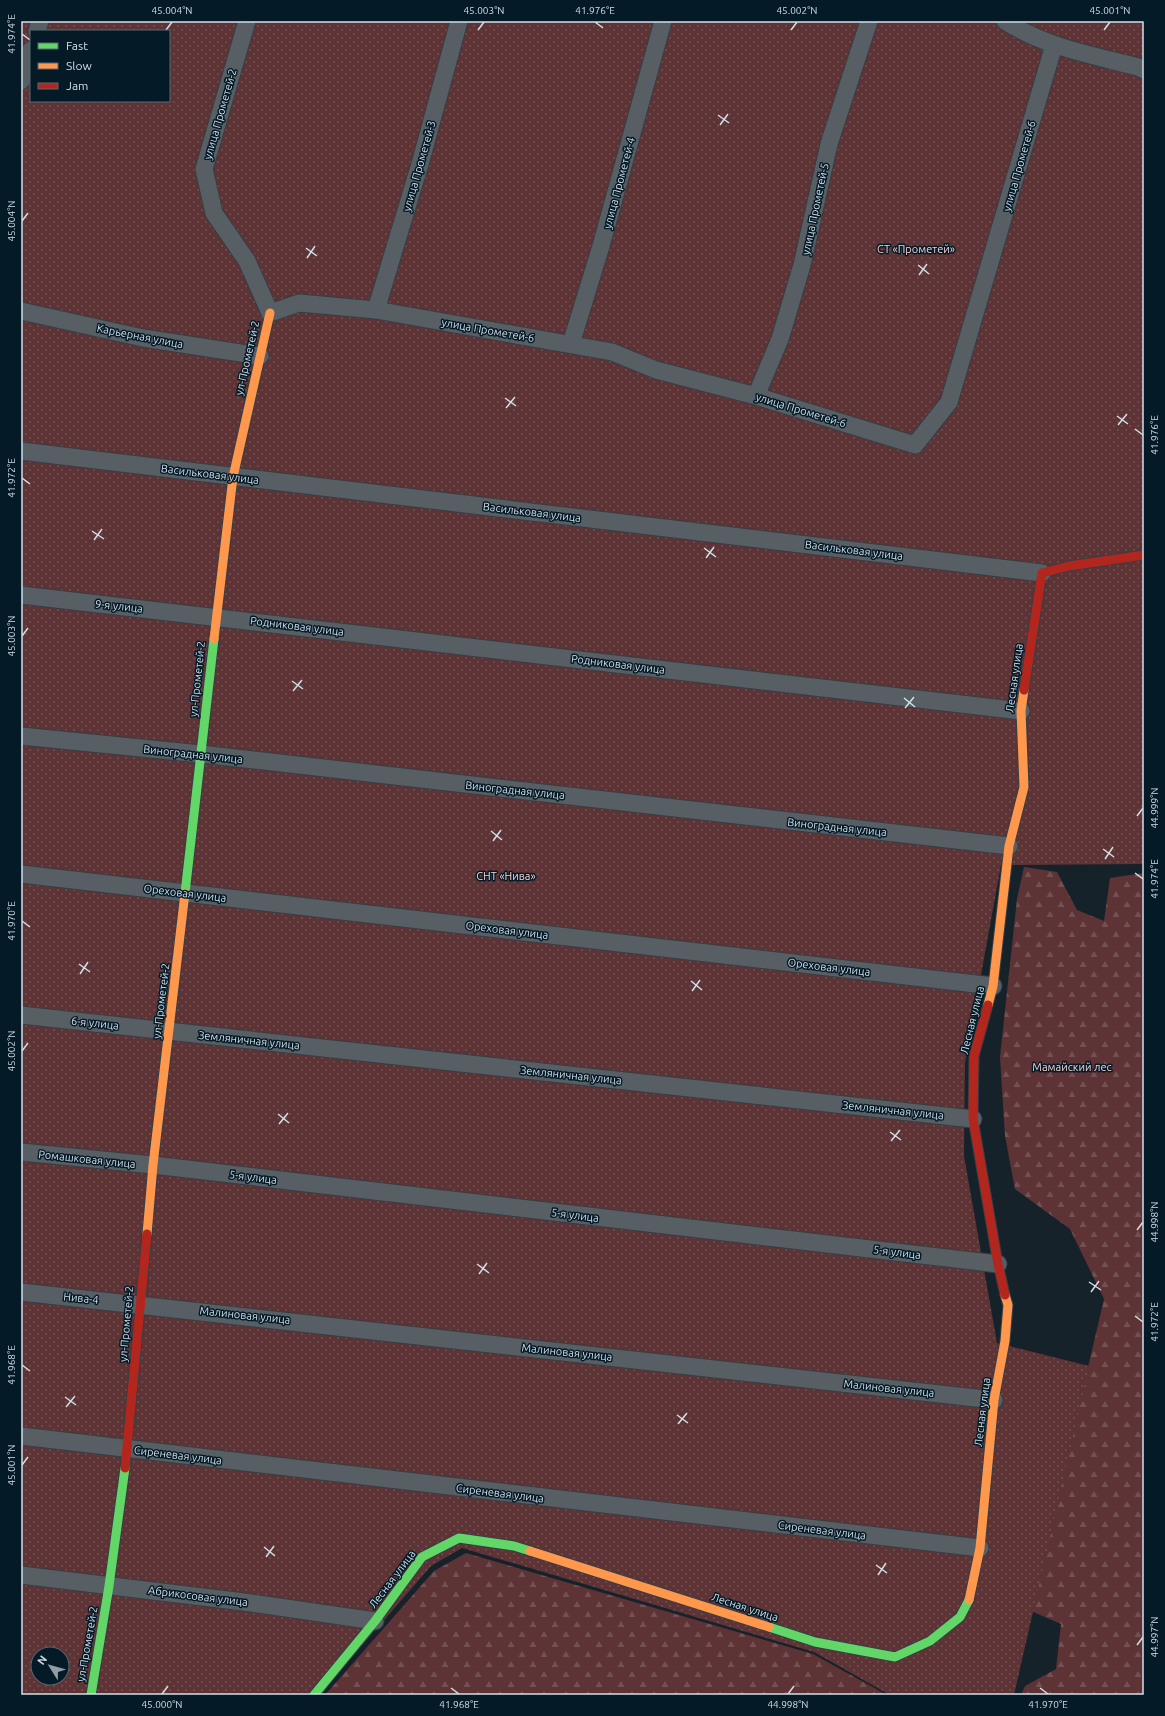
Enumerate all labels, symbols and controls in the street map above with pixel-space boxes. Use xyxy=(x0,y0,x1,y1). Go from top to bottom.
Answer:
text: 45.004°N xyxy=(151,5,193,16)
text: 45.003°N xyxy=(463,5,505,16)
text: 41.976°E xyxy=(575,5,615,16)
text: 45.002°N xyxy=(776,5,818,16)
text: 45.001°N xyxy=(1089,5,1131,16)
text: 41.974°E xyxy=(6,14,17,54)
legend xyxy=(30,30,170,102)
text: Fast xyxy=(66,39,88,52)
text: Slow xyxy=(66,59,92,72)
street label: улица Прометей-2 xyxy=(201,67,239,161)
text: Jam xyxy=(66,79,88,92)
street label: улица Прометей-3 xyxy=(400,119,438,213)
street label: улица Прометей-6 xyxy=(1000,119,1038,213)
street label: улица Прометей-4 xyxy=(601,136,637,230)
street label: улица Прометей-5 xyxy=(799,162,831,256)
text: 45.004°N xyxy=(6,200,17,242)
park label: СТ «Прометей» xyxy=(877,243,955,255)
street label: улица Прометей-6 xyxy=(441,316,535,344)
street label: ул-Прометей-2 xyxy=(233,320,261,396)
street label: Карьерная улица xyxy=(96,322,184,350)
street label: улица Прометей-6 xyxy=(754,391,848,429)
text: 41.976°E xyxy=(1149,415,1160,455)
text: 41.972°E xyxy=(6,458,17,498)
street label: Васильковая улица xyxy=(160,462,260,486)
street label: Васильковая улица xyxy=(482,500,582,524)
street label: Васильковая улица xyxy=(804,538,904,562)
street label: 9-я улица xyxy=(95,598,143,614)
street label: Родниковая улица xyxy=(249,614,345,638)
text: 45.003°N xyxy=(6,615,17,657)
street label: ул-Прометей-2 xyxy=(187,641,207,717)
street label: Лесная улица xyxy=(1003,643,1025,713)
street label: Родниковая улица xyxy=(570,652,666,676)
street label: Виноградная улица xyxy=(143,743,243,765)
street label: Виноградная улица xyxy=(465,779,565,801)
text: 44.999°N xyxy=(1149,787,1160,829)
street label: Виноградная улица xyxy=(787,816,887,838)
text: 41.974°E xyxy=(1149,859,1160,899)
park label: СНТ «Нива» xyxy=(476,870,536,882)
street label: Ореховая улица xyxy=(143,882,227,904)
text: 41.970°E xyxy=(6,901,17,941)
street label: Ореховая улица xyxy=(465,919,549,941)
street label: Ореховая улица xyxy=(787,956,871,978)
street label: ул-Прометей-2 xyxy=(150,962,172,1040)
street label: Лесная улица xyxy=(958,985,986,1055)
street label: 6-я улица xyxy=(71,1015,119,1031)
street label: Земляничная улица xyxy=(198,1029,300,1051)
text: 45.002°N xyxy=(6,1030,17,1072)
park label: Мамайский лес xyxy=(1032,1061,1112,1073)
street label: Земляничная улица xyxy=(520,1064,622,1086)
street label: Земляничная улица xyxy=(842,1099,944,1121)
street label: Ромашковая улица xyxy=(38,1148,136,1170)
street label: 5-я улица xyxy=(228,1168,278,1186)
text: 44.998°N xyxy=(1149,1201,1160,1243)
street label: 5-я улица xyxy=(550,1206,600,1224)
street label: 5-я улица xyxy=(872,1243,922,1261)
street label: ул-Прометей-2 xyxy=(117,1286,135,1362)
street label: Нива-4 xyxy=(63,1290,99,1306)
text: 41.972°E xyxy=(1149,1302,1160,1342)
street label: Малиновая улица xyxy=(199,1304,291,1326)
street label: Малиновая улица xyxy=(521,1341,613,1363)
text: 41.968°E xyxy=(6,1345,17,1385)
street label: Малиновая улица xyxy=(843,1377,935,1399)
street label: Лесная улица xyxy=(972,1377,992,1447)
text: 45.001°N xyxy=(6,1444,17,1486)
street label: Сиреневая улица xyxy=(133,1444,223,1466)
street label: Сиреневая улица xyxy=(455,1482,545,1504)
street label: Сиреневая улица xyxy=(777,1519,867,1541)
street label: Лесная улица xyxy=(366,1548,418,1610)
street label: Абрикосовая улица xyxy=(148,1584,248,1608)
street label: Лесная улица xyxy=(710,1591,780,1623)
street label: ул-Прометей-2 xyxy=(74,1605,100,1683)
text: 44.997°N xyxy=(1149,1616,1160,1658)
north arrow xyxy=(30,1646,70,1686)
text: N xyxy=(35,1653,49,1667)
text: 45.000°N xyxy=(141,1699,183,1710)
text: 41.968°E xyxy=(439,1699,479,1710)
text: 44.998°N xyxy=(767,1699,809,1710)
text: 41.970°E xyxy=(1028,1699,1068,1710)

